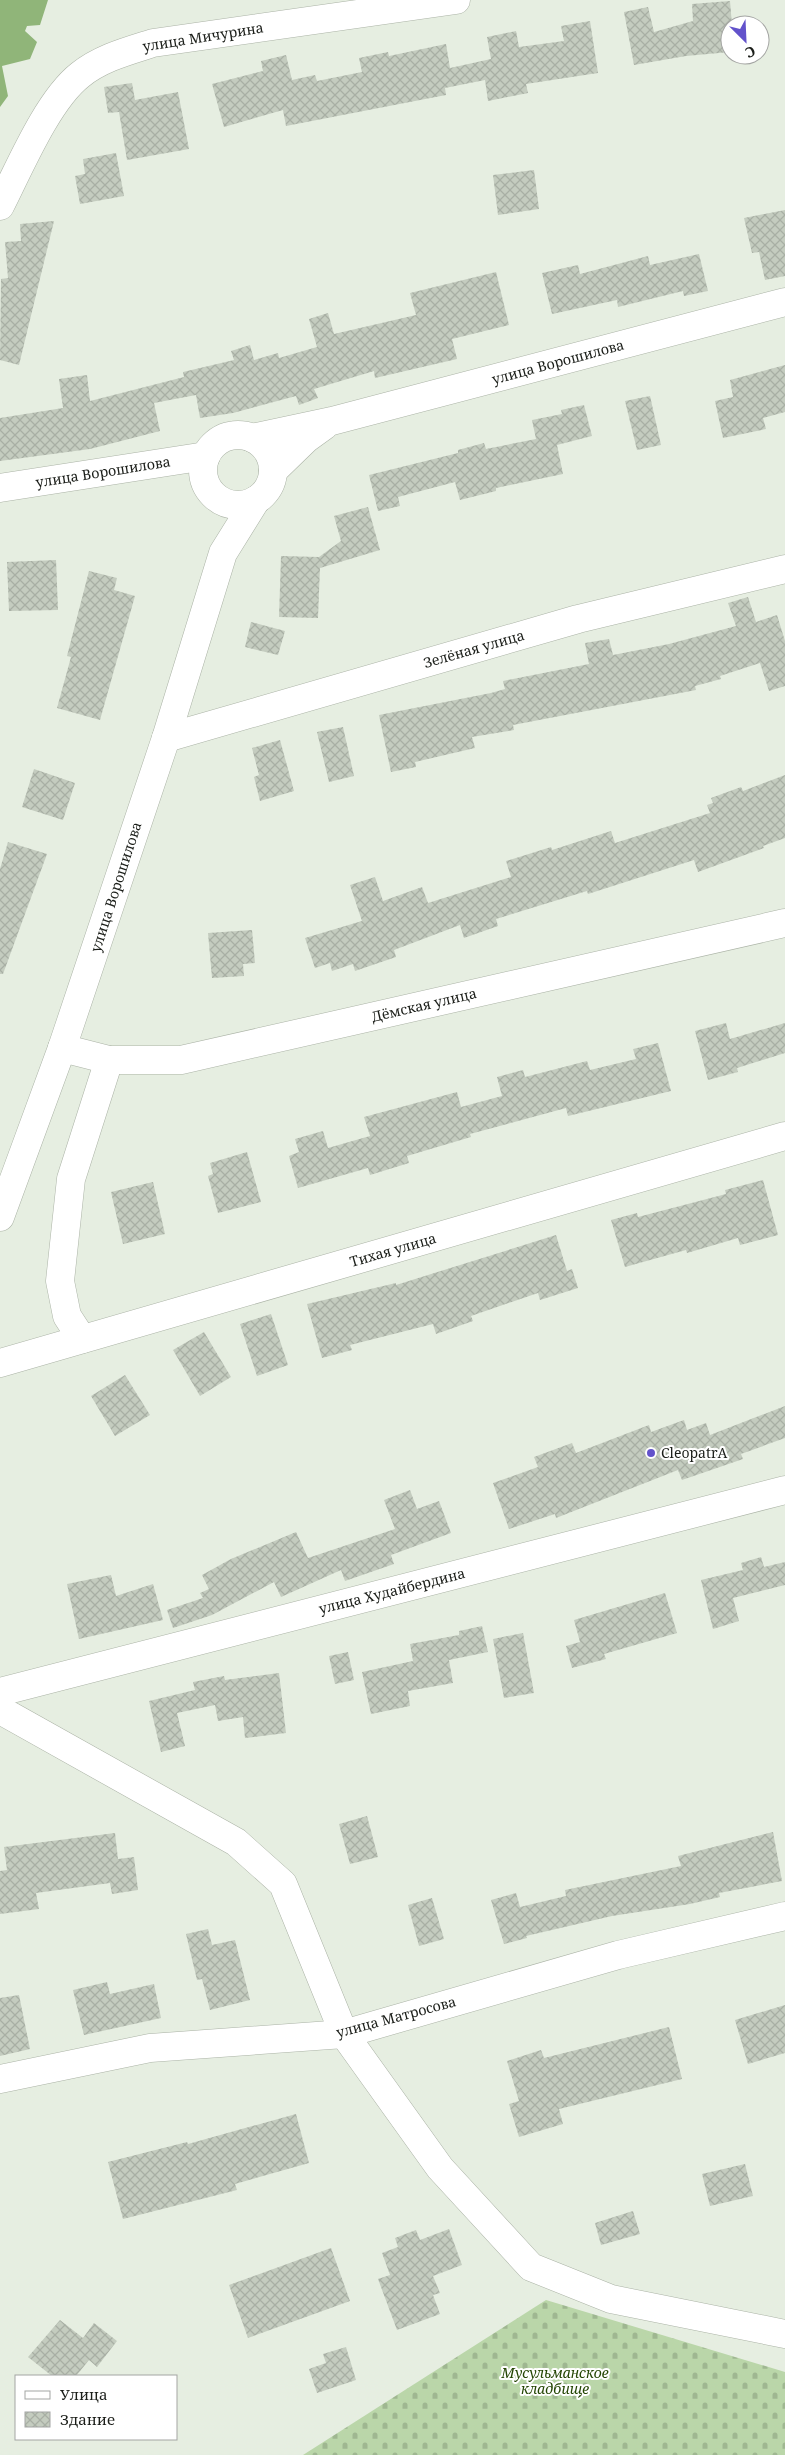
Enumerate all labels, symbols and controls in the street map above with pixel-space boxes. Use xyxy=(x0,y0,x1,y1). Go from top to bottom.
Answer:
north arrow xyxy=(720,15,770,65)
street label: улица Мичурина xyxy=(141,18,265,55)
text: С xyxy=(742,42,759,63)
street label: улица Ворошилова xyxy=(490,335,626,388)
street label: улица Ворошилова xyxy=(34,451,172,492)
street label: Зелёная улица xyxy=(421,625,527,672)
street label: улица Ворошилова xyxy=(85,819,146,955)
street label: Дёмская улица xyxy=(369,983,478,1026)
street label: Тихая улица xyxy=(347,1228,438,1271)
place label: CleopatrA xyxy=(661,1443,728,1462)
marker: CleopatrA xyxy=(645,1447,657,1459)
street label: улица Худайбердина xyxy=(317,1563,467,1618)
street label: улица Матросова xyxy=(334,1991,458,2042)
park label: Мусульманское кладбище xyxy=(500,2363,609,2398)
legend xyxy=(15,2375,178,2440)
text: Улица xyxy=(60,2384,108,2404)
text: Здание xyxy=(60,2409,115,2429)

